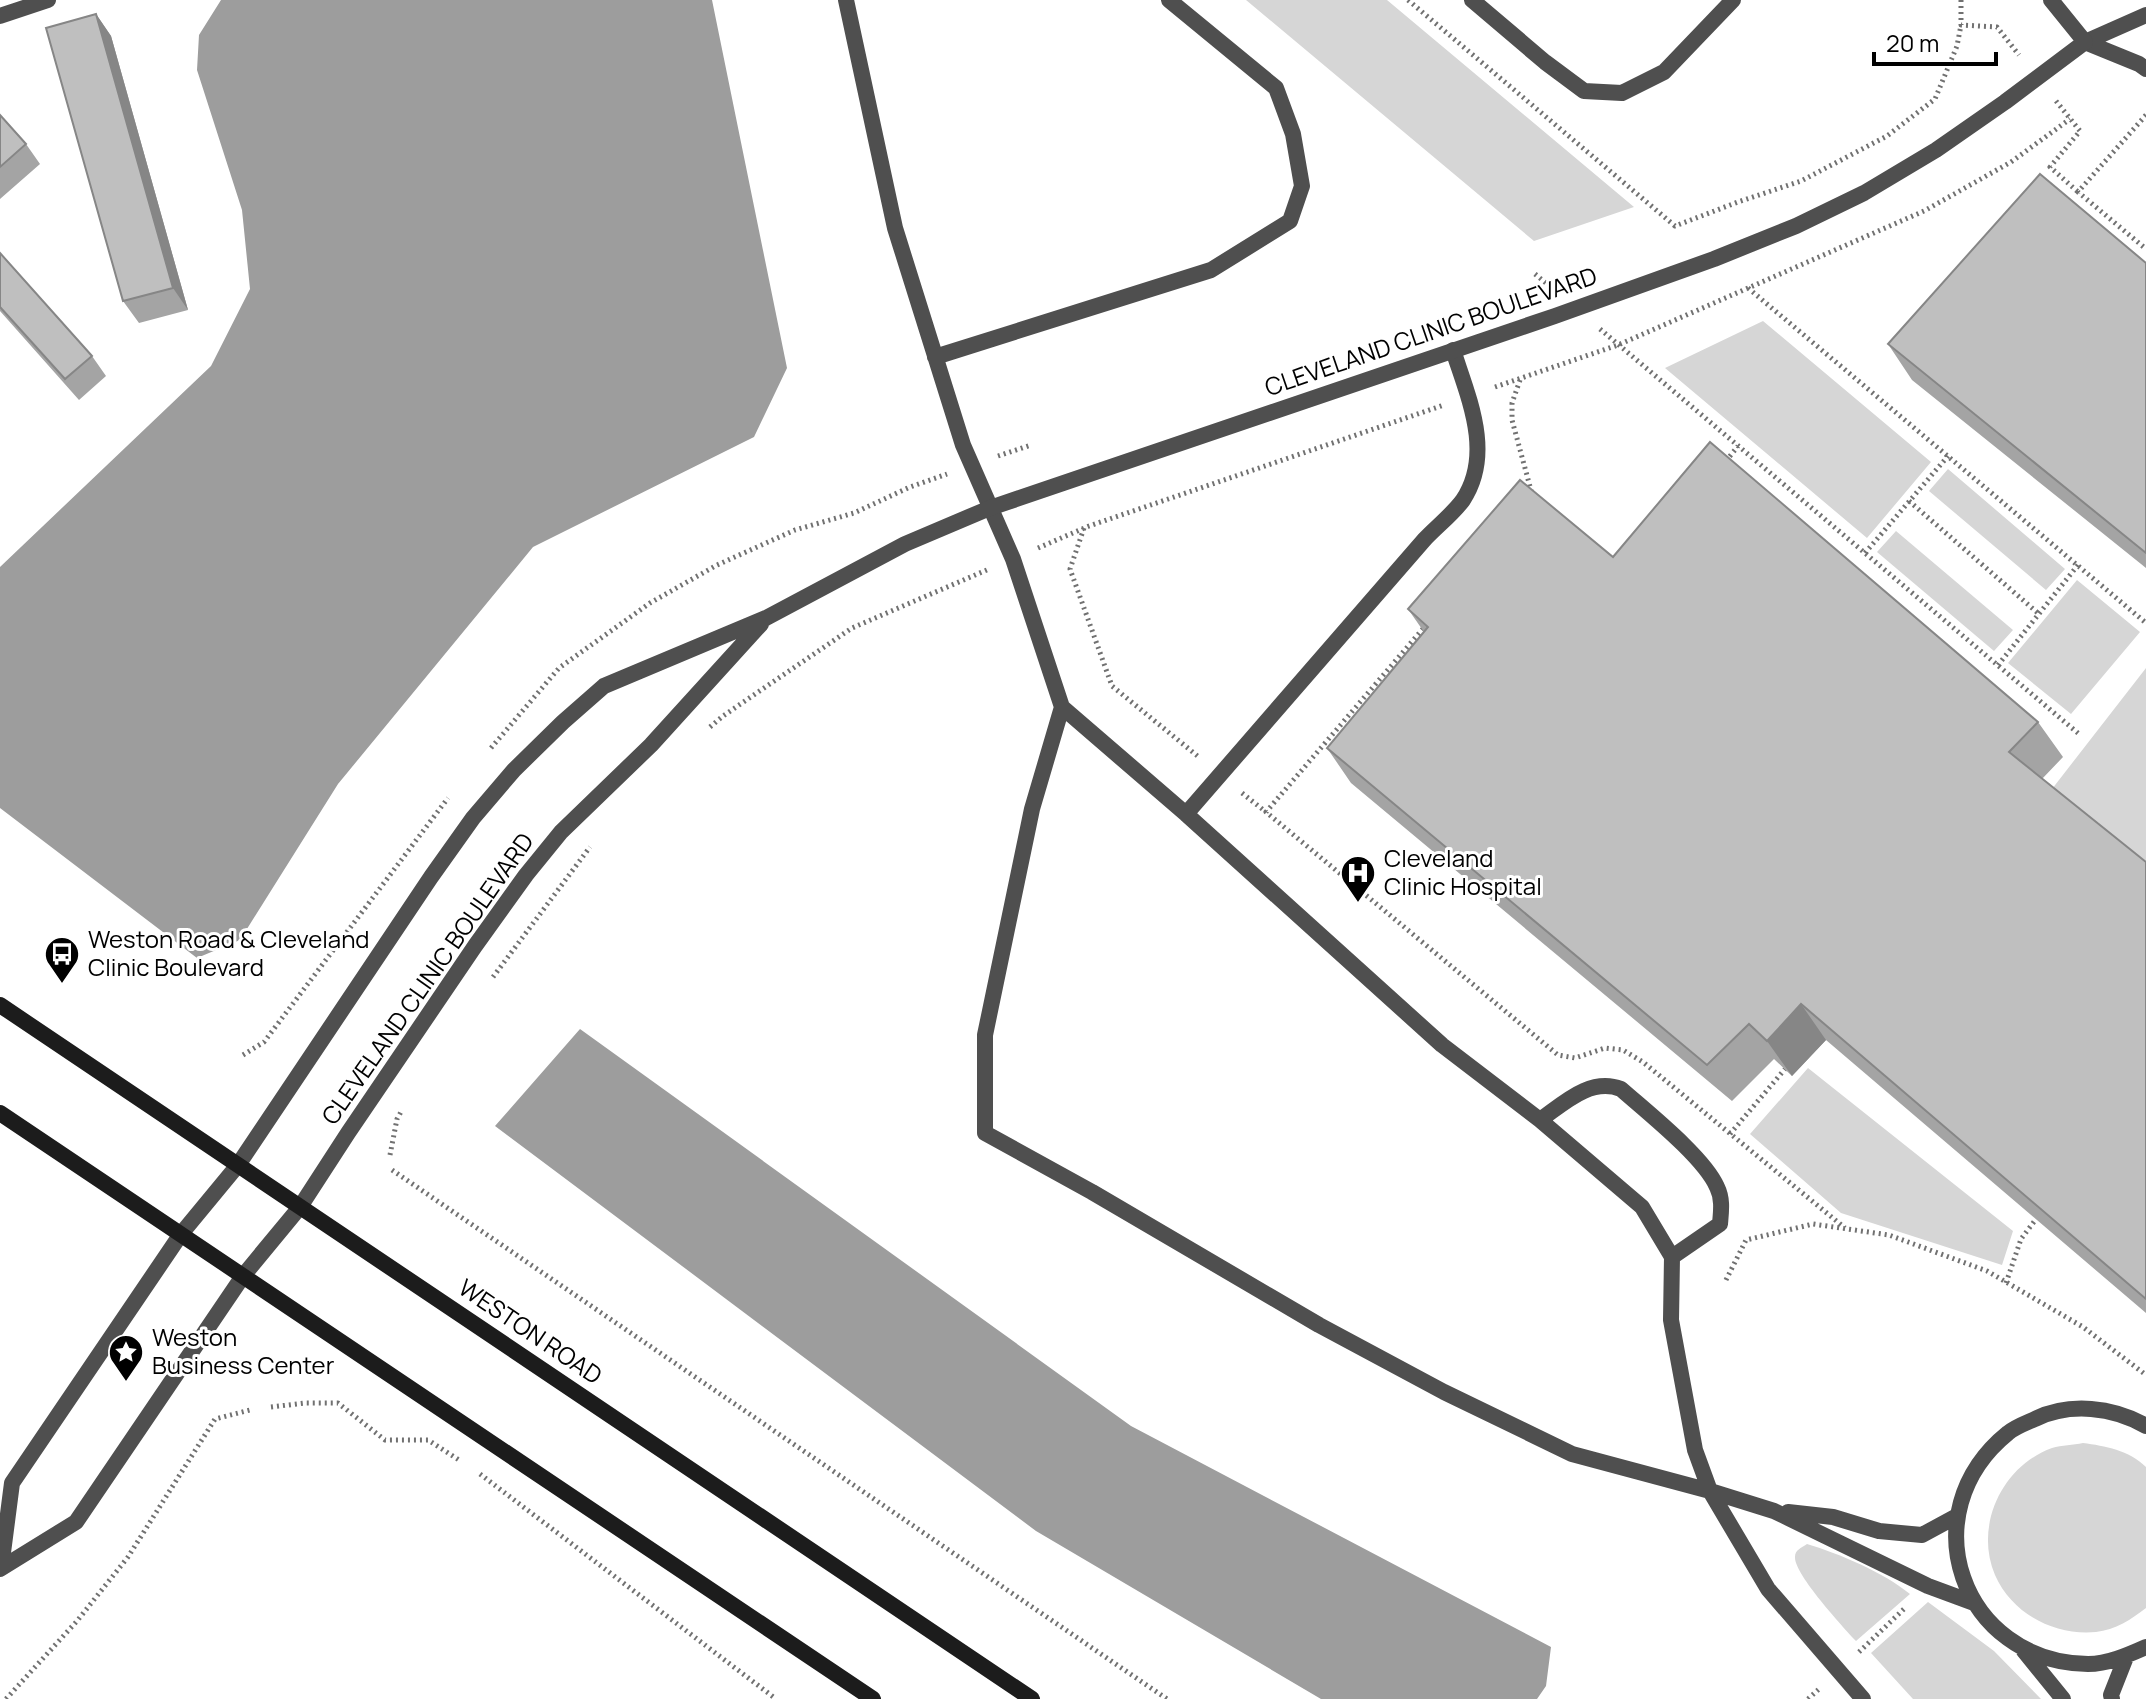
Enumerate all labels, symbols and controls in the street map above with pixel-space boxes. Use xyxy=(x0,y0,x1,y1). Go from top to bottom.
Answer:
scale bar xyxy=(1874,16,1996,66)
text: 20 m xyxy=(1886,26,1939,59)
street label: CLEVELAND CLINIC BOULEVARD xyxy=(1260,258,1601,403)
street label: CLEVELAND CLINIC BOULEVARD xyxy=(313,826,540,1131)
place label: Cleveland Clinic Hospital xyxy=(1384,841,1542,902)
hospital icon: Cleveland Clinic Hospital xyxy=(1339,854,1377,904)
place label: Weston Road & Cleveland Clinic Boulevard xyxy=(88,922,370,983)
bus stop icon: Weston Road & Cleveland Clinic Boulevard xyxy=(43,935,81,985)
street label: WESTON ROAD xyxy=(453,1271,609,1391)
place label: Weston Business Center xyxy=(152,1320,335,1381)
place icon: Weston Business Center xyxy=(107,1333,145,1383)

